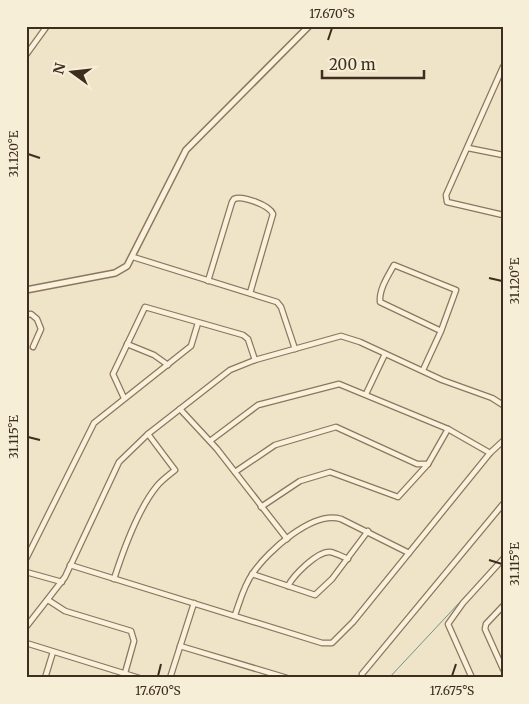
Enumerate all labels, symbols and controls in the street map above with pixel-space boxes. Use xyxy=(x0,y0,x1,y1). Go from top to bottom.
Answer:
text: 17.670°S xyxy=(309,6,355,21)
north arrow xyxy=(48,48,98,98)
scale bar xyxy=(322,48,424,80)
text: 200 m xyxy=(329,55,376,74)
text: N xyxy=(49,61,70,76)
text: 31.120°E xyxy=(6,130,21,177)
text: 31.120°E xyxy=(507,257,522,304)
text: 31.115°E xyxy=(6,415,21,459)
text: 31.115°E xyxy=(507,542,522,586)
text: 17.670°S xyxy=(135,683,181,698)
text: 17.675°S xyxy=(430,683,474,698)

